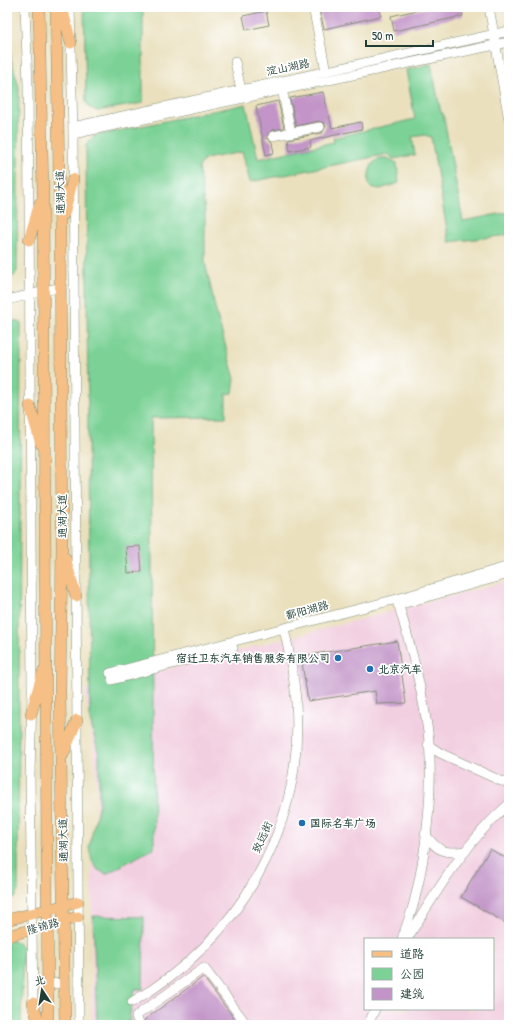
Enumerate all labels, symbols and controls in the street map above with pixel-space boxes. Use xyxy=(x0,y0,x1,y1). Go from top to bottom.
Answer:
scale bar xyxy=(366,22,433,48)
text: 50 m xyxy=(372,27,393,44)
street label: 淀山湖路 xyxy=(265,56,311,78)
street label: 通湖大道 xyxy=(53,170,67,214)
street label: 通湖大道 xyxy=(55,494,69,538)
street label: 鄱阳湖路 xyxy=(284,598,330,622)
place label: 宿迁卫东汽车销售服务有限公司 xyxy=(176,651,330,665)
marker: 宿迁卫东汽车销售服务有限公司 xyxy=(333,653,343,663)
place label: 北京汽车 xyxy=(378,662,422,676)
marker: 北京汽车 xyxy=(365,664,375,674)
place label: 国际名车广场 xyxy=(310,816,376,830)
street label: 通湖大道 xyxy=(56,818,70,862)
street label: 致远街 xyxy=(249,818,276,855)
marker: 国际名车广场 xyxy=(297,818,307,828)
street label: 隆锦路 xyxy=(25,915,61,937)
legend xyxy=(364,938,494,1010)
text: 道路 xyxy=(400,945,424,962)
text: 公园 xyxy=(400,965,424,982)
north arrow xyxy=(22,970,62,1010)
text: 北 xyxy=(33,972,47,988)
text: 建筑 xyxy=(400,985,424,1002)

